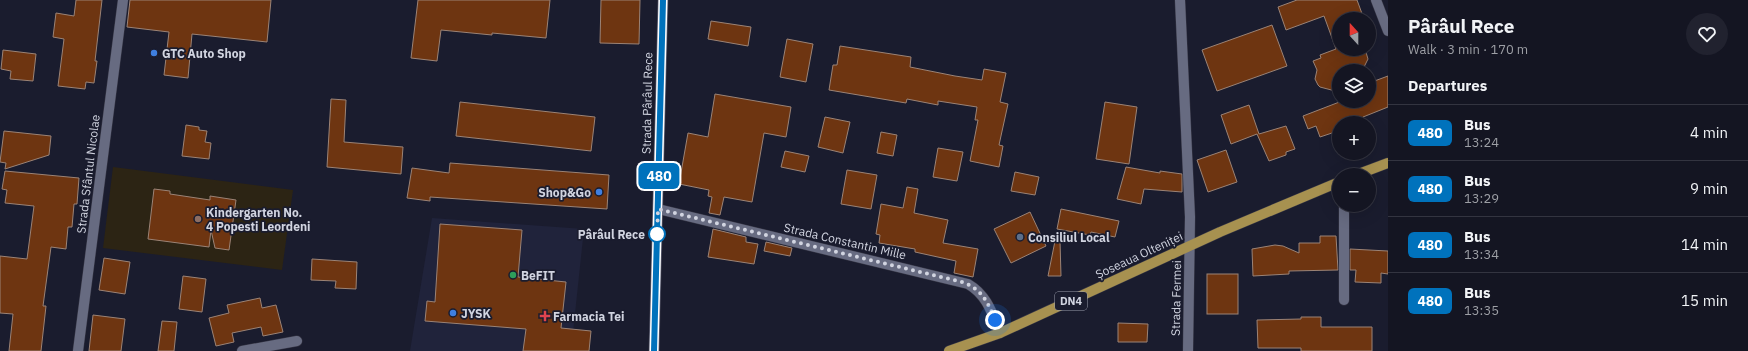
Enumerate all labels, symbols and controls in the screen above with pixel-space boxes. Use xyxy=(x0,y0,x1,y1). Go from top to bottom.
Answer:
north arrow xyxy=(1332,12,1376,56)
map controls xyxy=(1332,12,1376,212)
button: heart xyxy=(1686,13,1728,55)
text: Pârâul Rece xyxy=(1408,14,1514,38)
text: Walk · 3 min · 170 m xyxy=(1408,41,1528,58)
place label: GTC Auto Shop xyxy=(162,46,246,61)
marker: GTC Auto Shop xyxy=(149,48,159,58)
street label: Strada Pârâul Rece xyxy=(639,51,655,154)
button: layers xyxy=(1332,64,1376,108)
text: Departures xyxy=(1408,76,1487,95)
street label: Strada Sfântul Nicolae xyxy=(73,113,103,234)
text: Bus xyxy=(1464,115,1491,134)
button: + xyxy=(1332,116,1376,160)
text: 4 min xyxy=(1690,123,1728,142)
text: 480 xyxy=(1417,124,1443,142)
text: 13:24 xyxy=(1464,134,1499,151)
line badge: 480 xyxy=(636,163,682,189)
text: 480 xyxy=(646,167,672,185)
button: − xyxy=(1332,168,1376,212)
text: Bus xyxy=(1464,171,1491,190)
text: 9 min xyxy=(1690,179,1728,198)
text: 480 xyxy=(1417,180,1443,198)
place label: Shop&Go xyxy=(538,185,591,200)
marker: Shop&Go xyxy=(594,187,604,197)
text: 13:29 xyxy=(1464,190,1499,207)
place label: Kindergarten No. 4 Popesti Leordeni xyxy=(206,205,310,234)
marker: Kindergarten No. 4 Popesti Leordeni xyxy=(193,214,203,224)
street label: Strada Constantin Mille xyxy=(782,220,908,262)
marker: Pârâul Rece xyxy=(648,225,666,243)
place label: Pârâul Rece xyxy=(578,227,645,242)
text: Bus xyxy=(1464,227,1491,246)
street label: Șoseaua Olteniței xyxy=(1093,228,1185,282)
place label: Consiliul Local xyxy=(1028,230,1110,245)
marker: Consiliul Local xyxy=(1015,232,1025,242)
text: 14 min xyxy=(1681,235,1728,254)
text: 480 xyxy=(1417,236,1443,254)
text: 13:34 xyxy=(1464,246,1499,263)
street label: Strada Fermei xyxy=(1168,260,1184,336)
place label: BeFIT xyxy=(521,268,555,283)
marker: BeFIT xyxy=(508,270,518,280)
text: Bus xyxy=(1464,283,1491,302)
text: 15 min xyxy=(1681,291,1728,310)
road number: DN4 xyxy=(1055,292,1087,310)
text: 480 xyxy=(1417,292,1443,310)
text: 13:35 xyxy=(1464,302,1499,319)
place label: JYSK xyxy=(461,306,491,321)
marker: JYSK xyxy=(448,308,458,318)
place label: Farmacia Tei xyxy=(553,309,624,324)
your location xyxy=(985,310,1005,330)
marker: Farmacia Tei xyxy=(540,311,550,321)

